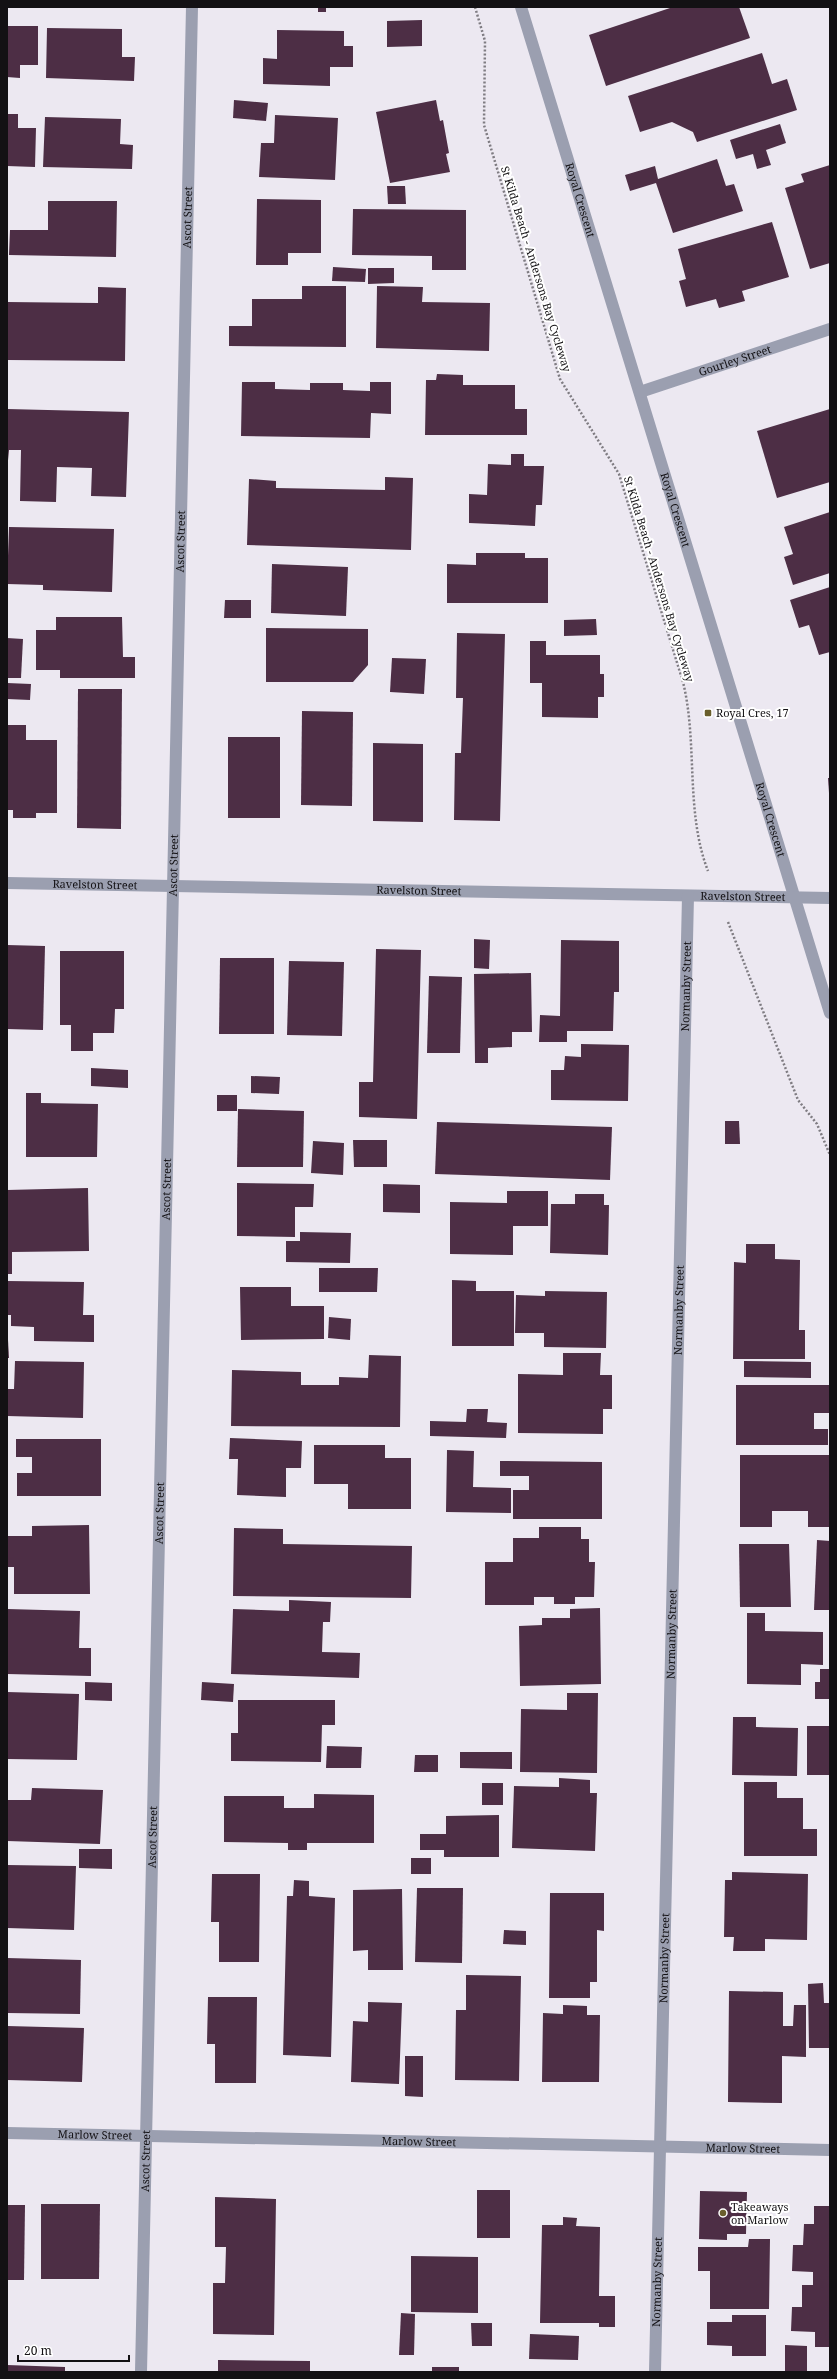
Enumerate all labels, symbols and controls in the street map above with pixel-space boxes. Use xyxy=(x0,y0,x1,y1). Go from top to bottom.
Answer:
street label: Royal Crescent xyxy=(562,161,599,239)
street label: St Kilda Beach - Andersons Bay Cycleway xyxy=(498,164,575,374)
street label: Ascot Street xyxy=(179,186,195,249)
street label: Gourley Street xyxy=(697,341,773,379)
street label: Royal Crescent xyxy=(657,471,694,549)
street label: St Kilda Beach - Andersons Bay Cycleway xyxy=(621,474,698,684)
street label: Ascot Street xyxy=(172,510,188,573)
place label: Royal Cres, 17 xyxy=(716,705,789,720)
marker: Royal Cres, 17 xyxy=(703,708,713,718)
street label: Royal Crescent xyxy=(753,780,790,859)
street label: Ascot Street xyxy=(165,834,181,896)
street label: Ravelston Street xyxy=(52,876,138,892)
street label: Ravelston Street xyxy=(376,882,462,898)
street label: Ravelston Street xyxy=(700,888,786,904)
street label: Normanby Street xyxy=(677,941,694,1031)
street label: Ascot Street xyxy=(158,1158,174,1220)
street label: Normanby Street xyxy=(670,1265,687,1355)
street label: Ascot Street xyxy=(151,1482,167,1544)
street label: Normanby Street xyxy=(662,1589,680,1679)
street label: Ascot Street xyxy=(144,1806,160,1868)
street label: Normanby Street xyxy=(655,1913,672,2003)
street label: Marlow Street xyxy=(58,2126,133,2143)
street label: Ascot Street xyxy=(137,2130,153,2192)
street label: Marlow Street xyxy=(381,2133,456,2149)
street label: Marlow Street xyxy=(705,2139,780,2156)
place label: Takeaways on Marlow xyxy=(731,2199,789,2227)
marker: Takeaways on Marlow xyxy=(718,2208,728,2218)
street label: Normanby Street xyxy=(648,2237,665,2327)
scale bar xyxy=(18,2337,129,2363)
text: 20 m xyxy=(24,2342,52,2359)

